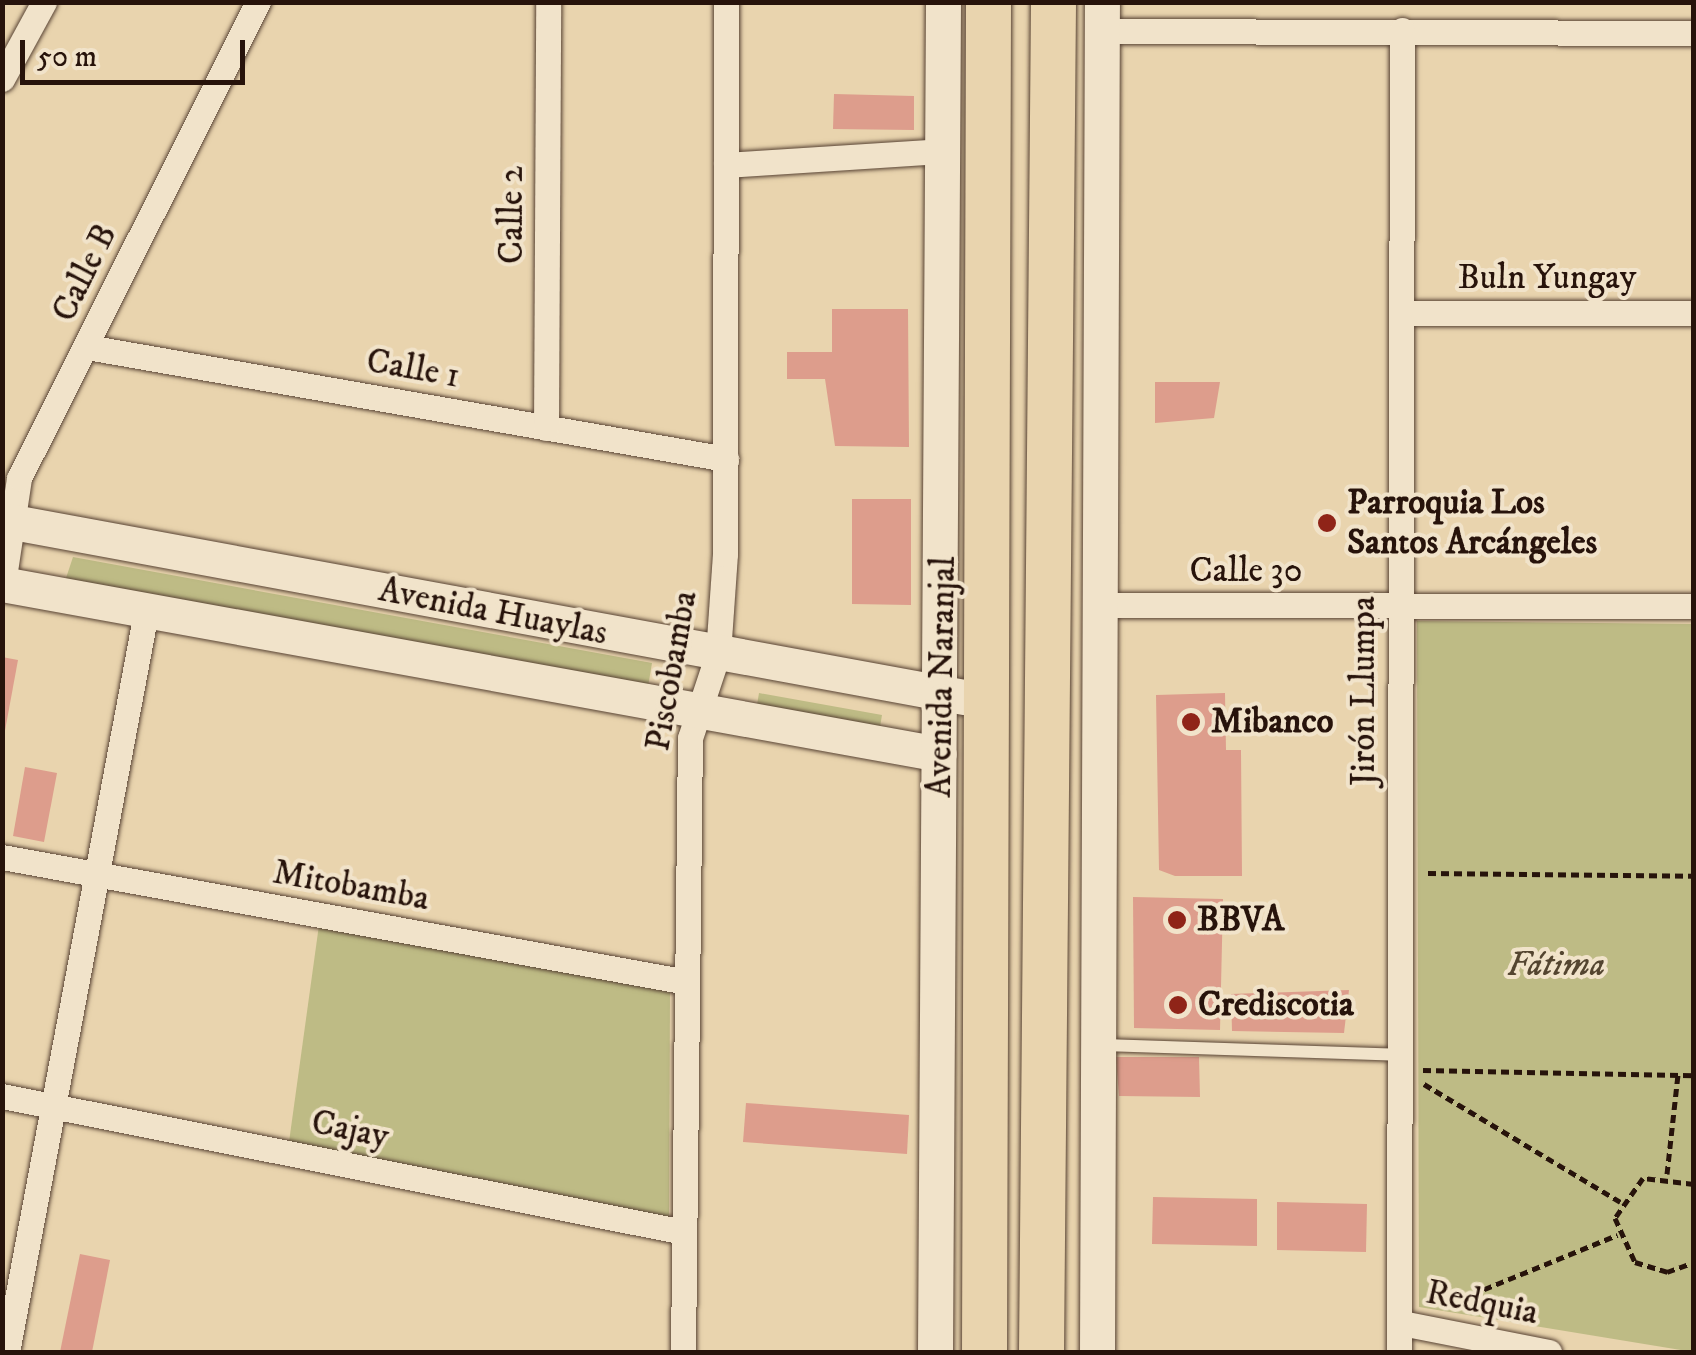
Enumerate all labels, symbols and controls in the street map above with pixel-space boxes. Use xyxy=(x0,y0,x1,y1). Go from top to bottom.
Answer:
scale bar xyxy=(25,20,250,82)
text: 50 m xyxy=(37,39,97,76)
street label: Calle 2 xyxy=(491,166,533,264)
street label: Calle B xyxy=(44,217,126,329)
street label: Buln Yungay xyxy=(1458,257,1636,299)
street label: Calle 1 xyxy=(363,340,463,398)
place label: Parroquia Los Santos Arcángeles xyxy=(1347,482,1597,564)
marker: Parroquia Los Santos Arcángeles xyxy=(1316,512,1338,534)
street label: Calle 30 xyxy=(1190,550,1302,592)
street label: Avenida Naranjal xyxy=(919,556,965,798)
street label: Avenida Huaylas xyxy=(375,569,611,655)
street label: Piscobamba xyxy=(637,588,707,754)
street label: Jirón Llumpa xyxy=(1343,596,1385,786)
place label: Mibanco xyxy=(1211,701,1334,743)
marker: Mibanco xyxy=(1180,711,1202,733)
street label: Mitobamba xyxy=(270,852,432,920)
place label: BBVA xyxy=(1197,899,1284,941)
marker: BBVA xyxy=(1166,909,1188,931)
park label: Fátima xyxy=(1507,944,1605,986)
place label: Crediscotia xyxy=(1198,984,1354,1026)
marker: Crediscotia xyxy=(1167,994,1189,1016)
street label: Cajay xyxy=(308,1101,392,1159)
street label: Redquia xyxy=(1422,1272,1542,1334)

